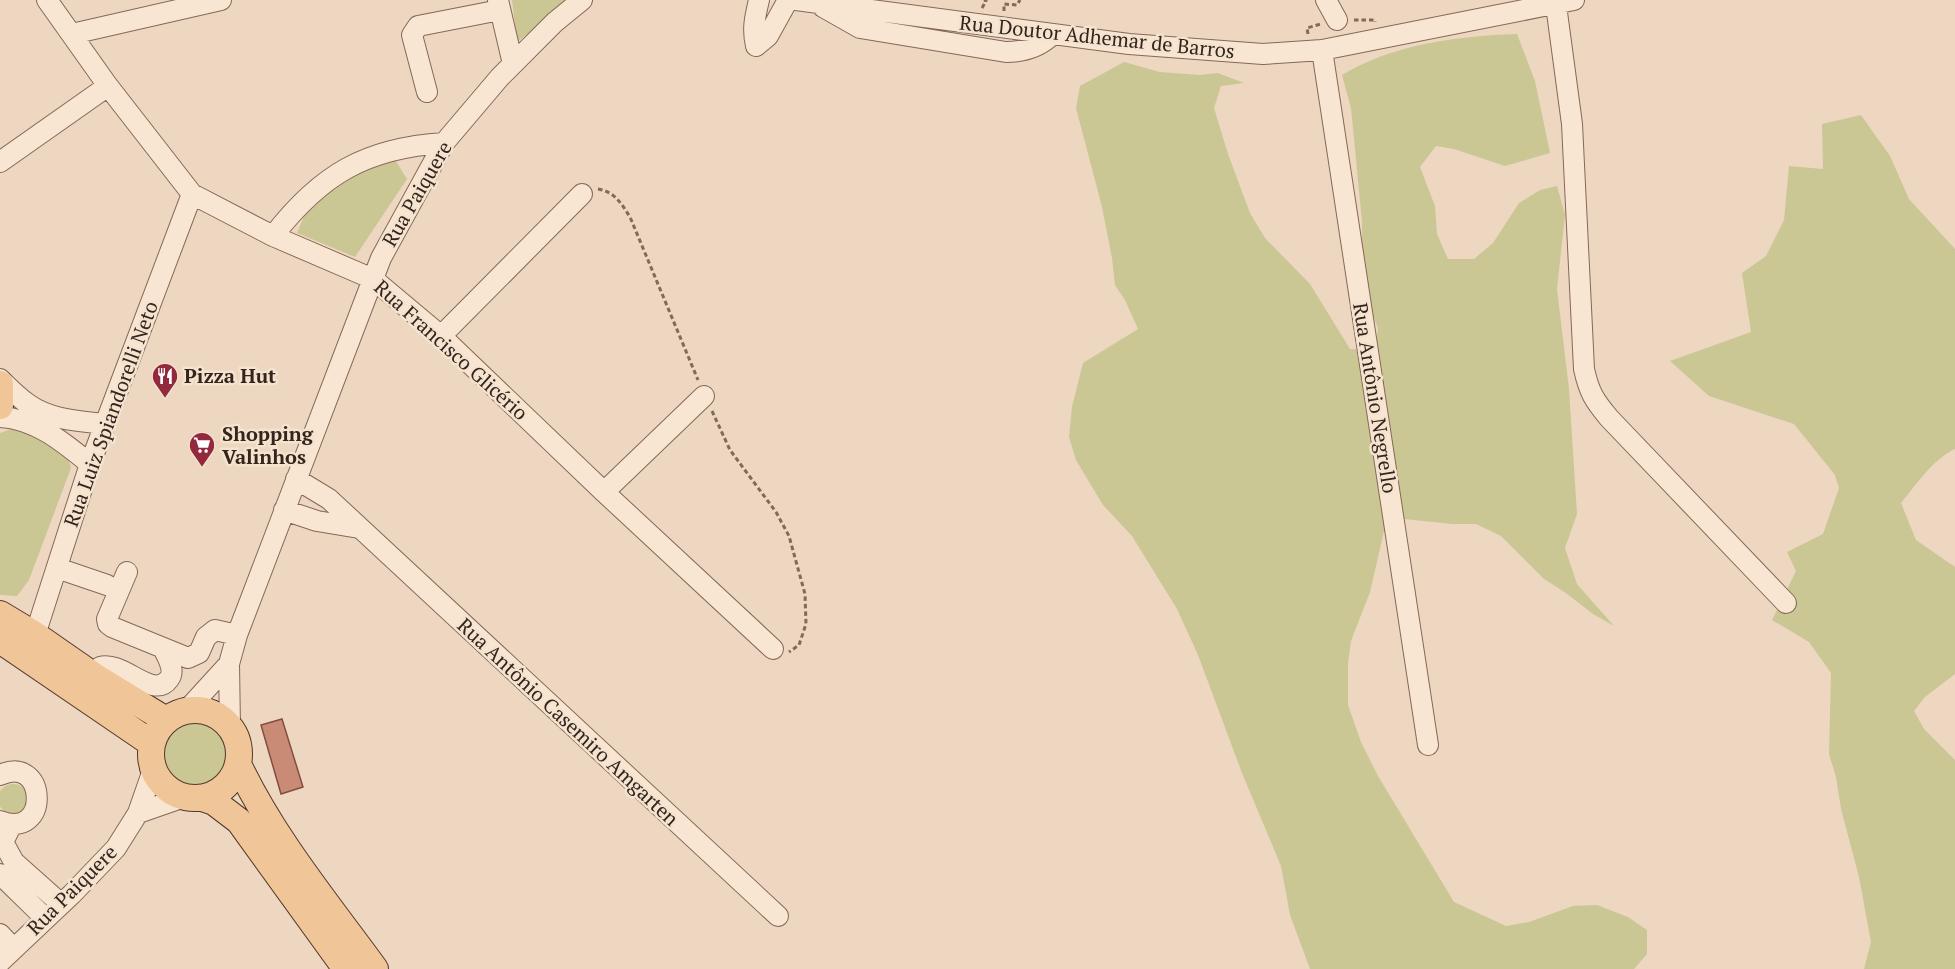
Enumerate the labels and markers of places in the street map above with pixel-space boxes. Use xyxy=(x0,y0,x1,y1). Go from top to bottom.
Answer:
restaurant icon: Pizza Hut xyxy=(150,361,180,399)
place label: Pizza Hut xyxy=(184,362,276,389)
place label: Shopping Valinhos xyxy=(222,420,314,470)
supermarket icon: Shopping Valinhos xyxy=(187,430,217,468)

